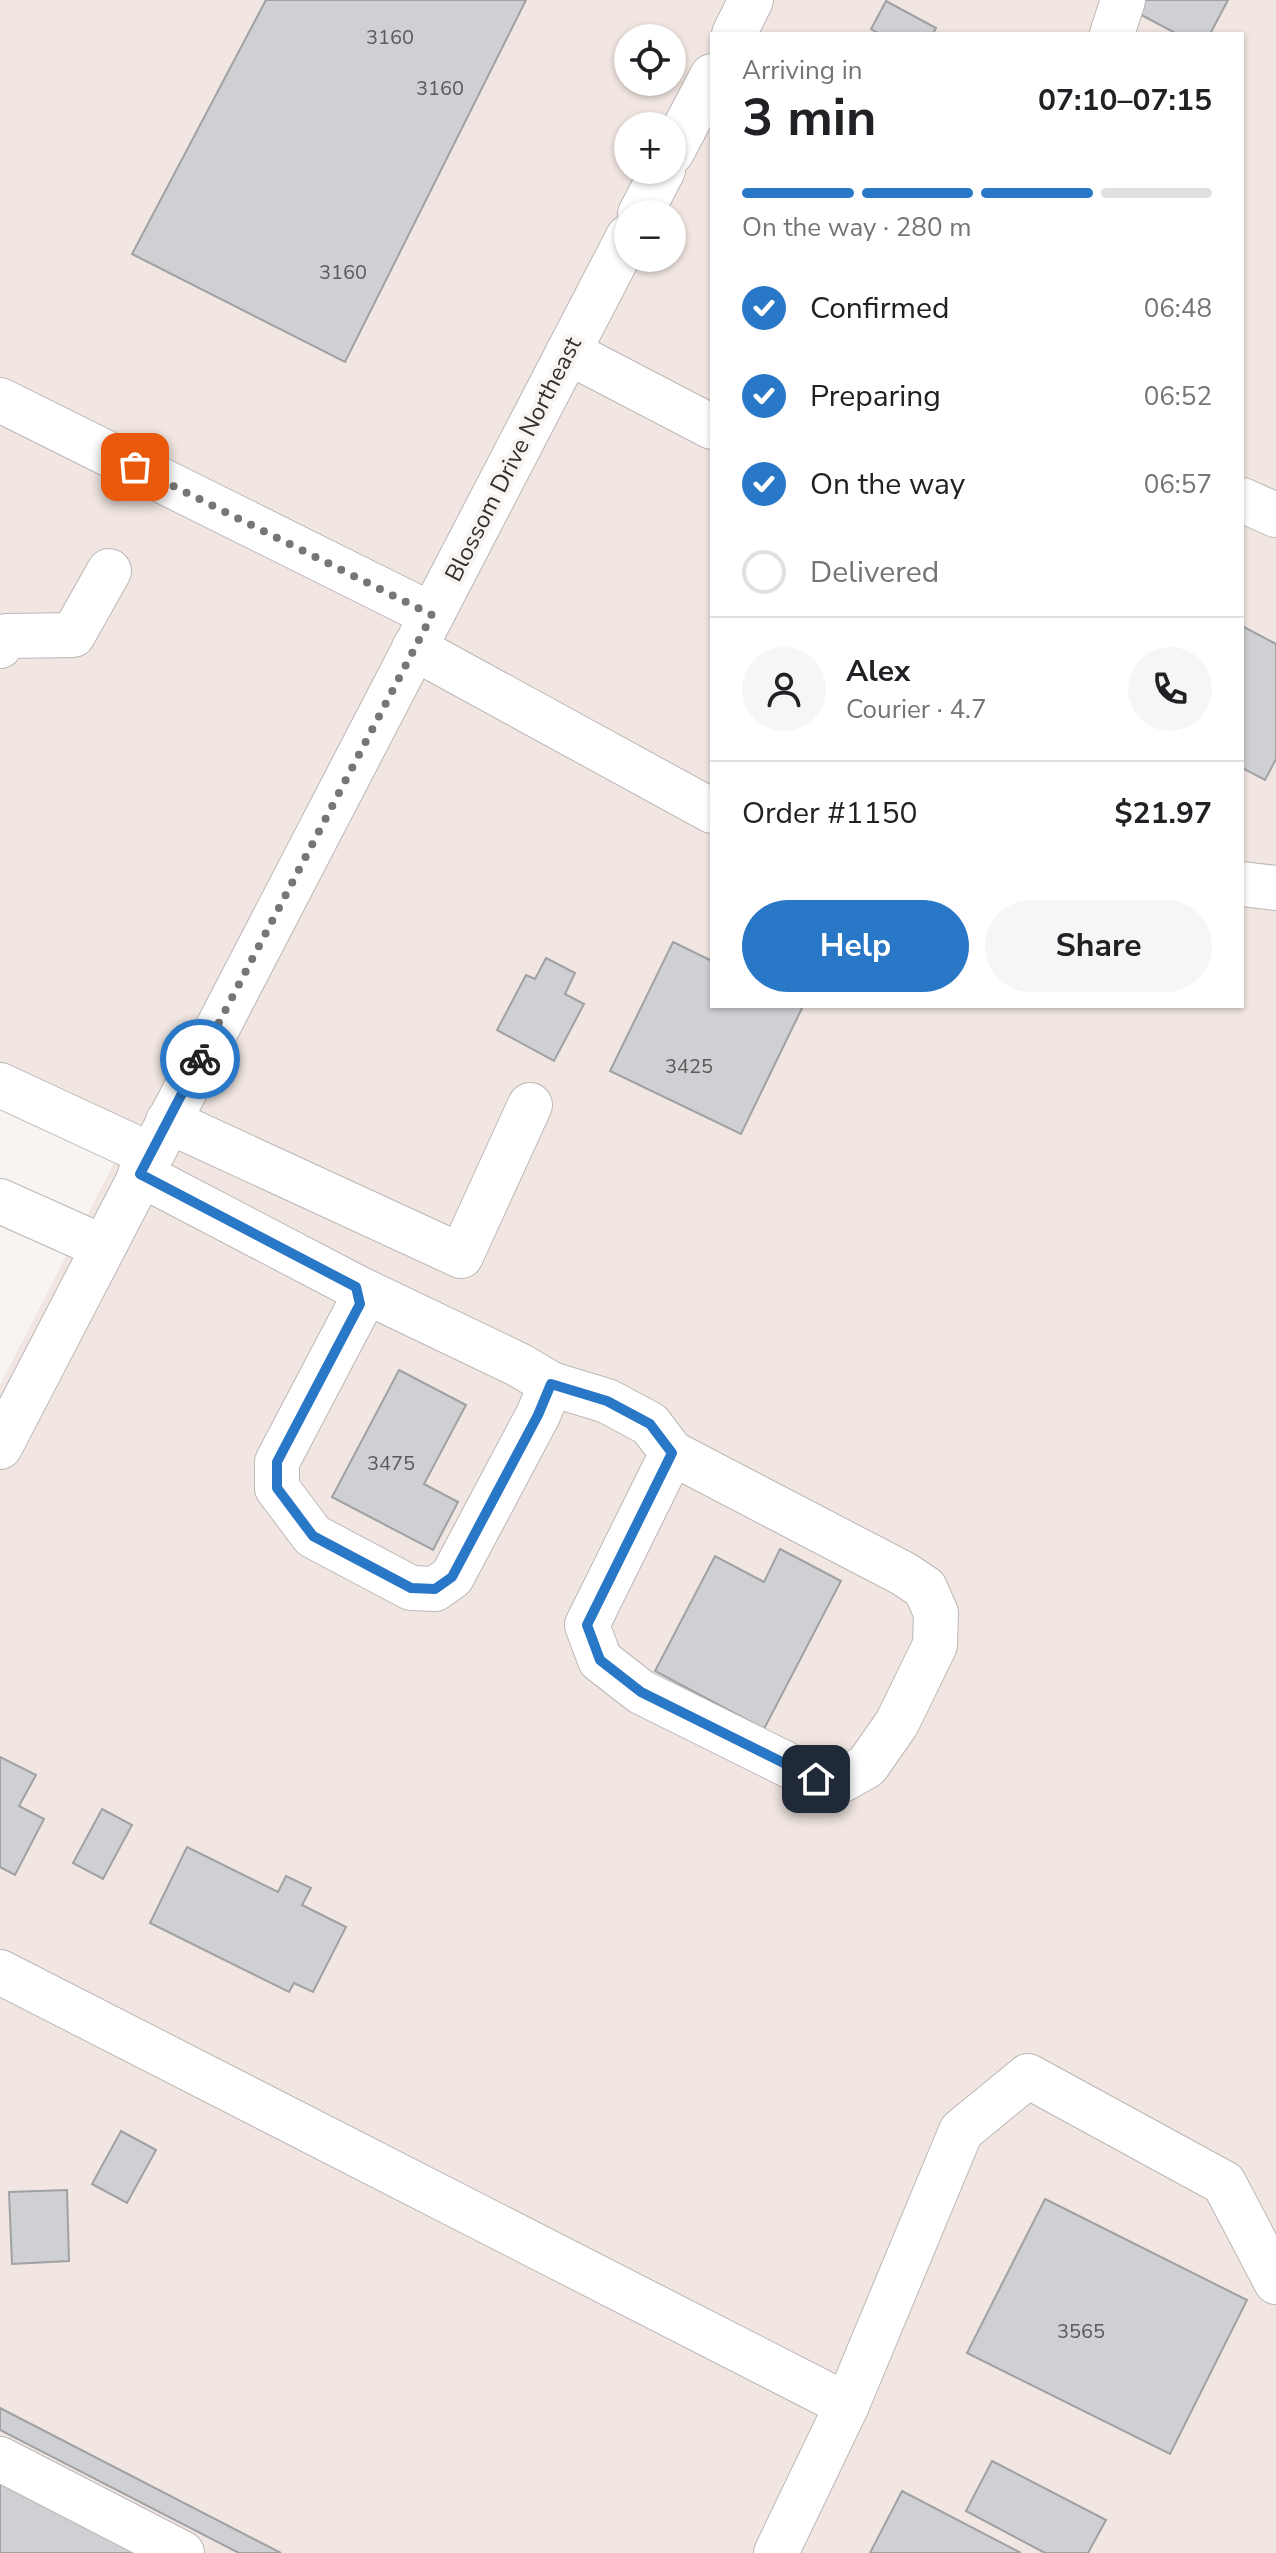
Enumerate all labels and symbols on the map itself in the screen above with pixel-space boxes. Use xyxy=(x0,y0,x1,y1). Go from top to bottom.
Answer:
house number: 3160 xyxy=(366,24,414,51)
house number: 3160 xyxy=(416,75,464,102)
house number: 3160 xyxy=(319,259,367,286)
street label: Blossom Drive Northeast xyxy=(437,331,589,587)
pin xyxy=(101,433,169,501)
courier xyxy=(160,1019,240,1099)
house number: 3425 xyxy=(665,1053,713,1080)
house number: 3475 xyxy=(367,1450,415,1477)
pin xyxy=(782,1745,850,1813)
house number: 3565 xyxy=(1057,2318,1105,2345)

